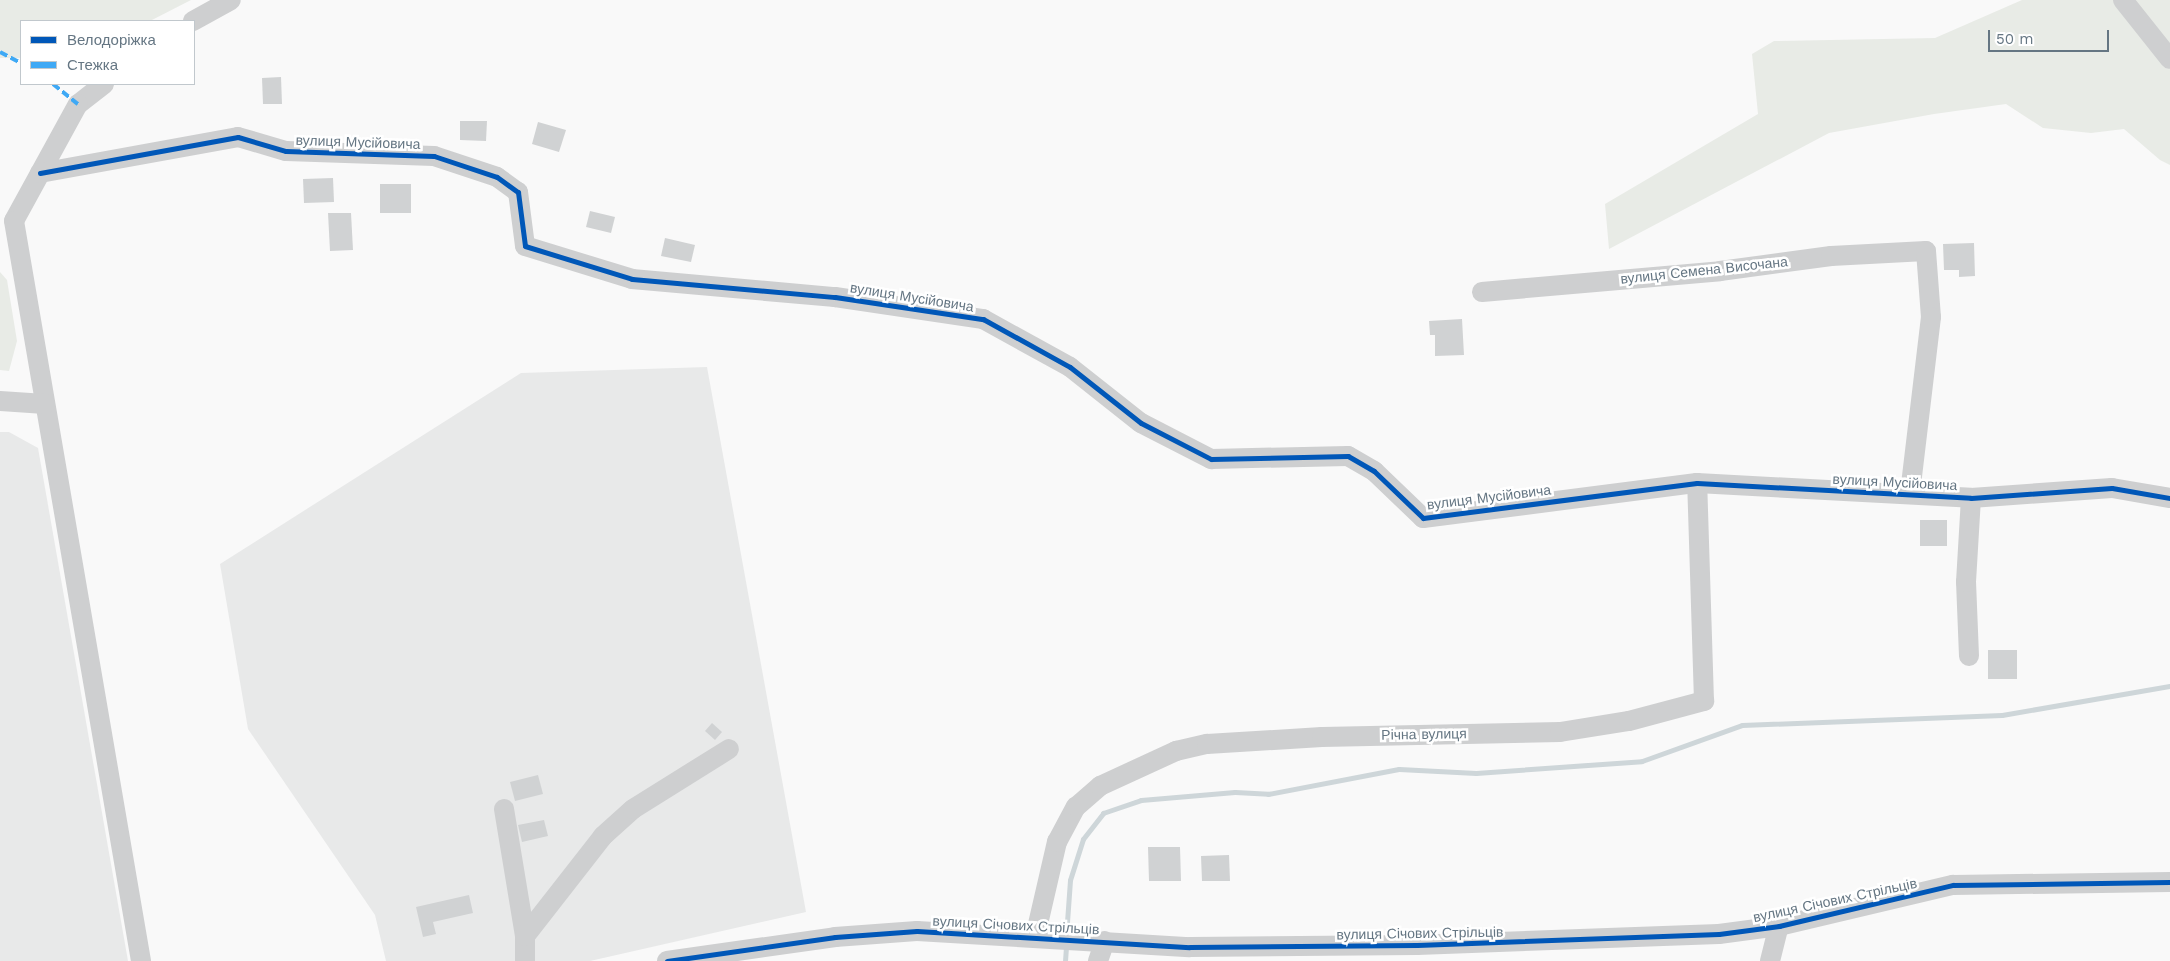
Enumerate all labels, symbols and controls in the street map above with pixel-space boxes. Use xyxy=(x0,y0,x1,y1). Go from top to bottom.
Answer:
legend xyxy=(20,20,195,85)
scale bar xyxy=(1990,20,2111,52)
text: 50 m xyxy=(1996,30,2033,48)
text: Велодоріжка xyxy=(67,31,156,49)
text: Стежка xyxy=(67,56,118,74)
street label: вулиця Мусійовича xyxy=(295,131,421,153)
street label: вулиця Семена Височана xyxy=(1619,253,1789,287)
street label: вулиця Мусійовича xyxy=(849,279,975,315)
street label: вулиця Мусійовича xyxy=(1832,470,1958,494)
street label: вулиця Мусійовича xyxy=(1426,481,1552,513)
street label: Річна вулиця xyxy=(1381,725,1467,743)
street label: вулиця Січових Стрільців xyxy=(1752,874,1918,926)
street label: вулиця Січових Стрільців xyxy=(932,912,1100,938)
street label: вулиця Січових Стрільців xyxy=(1336,923,1504,943)

